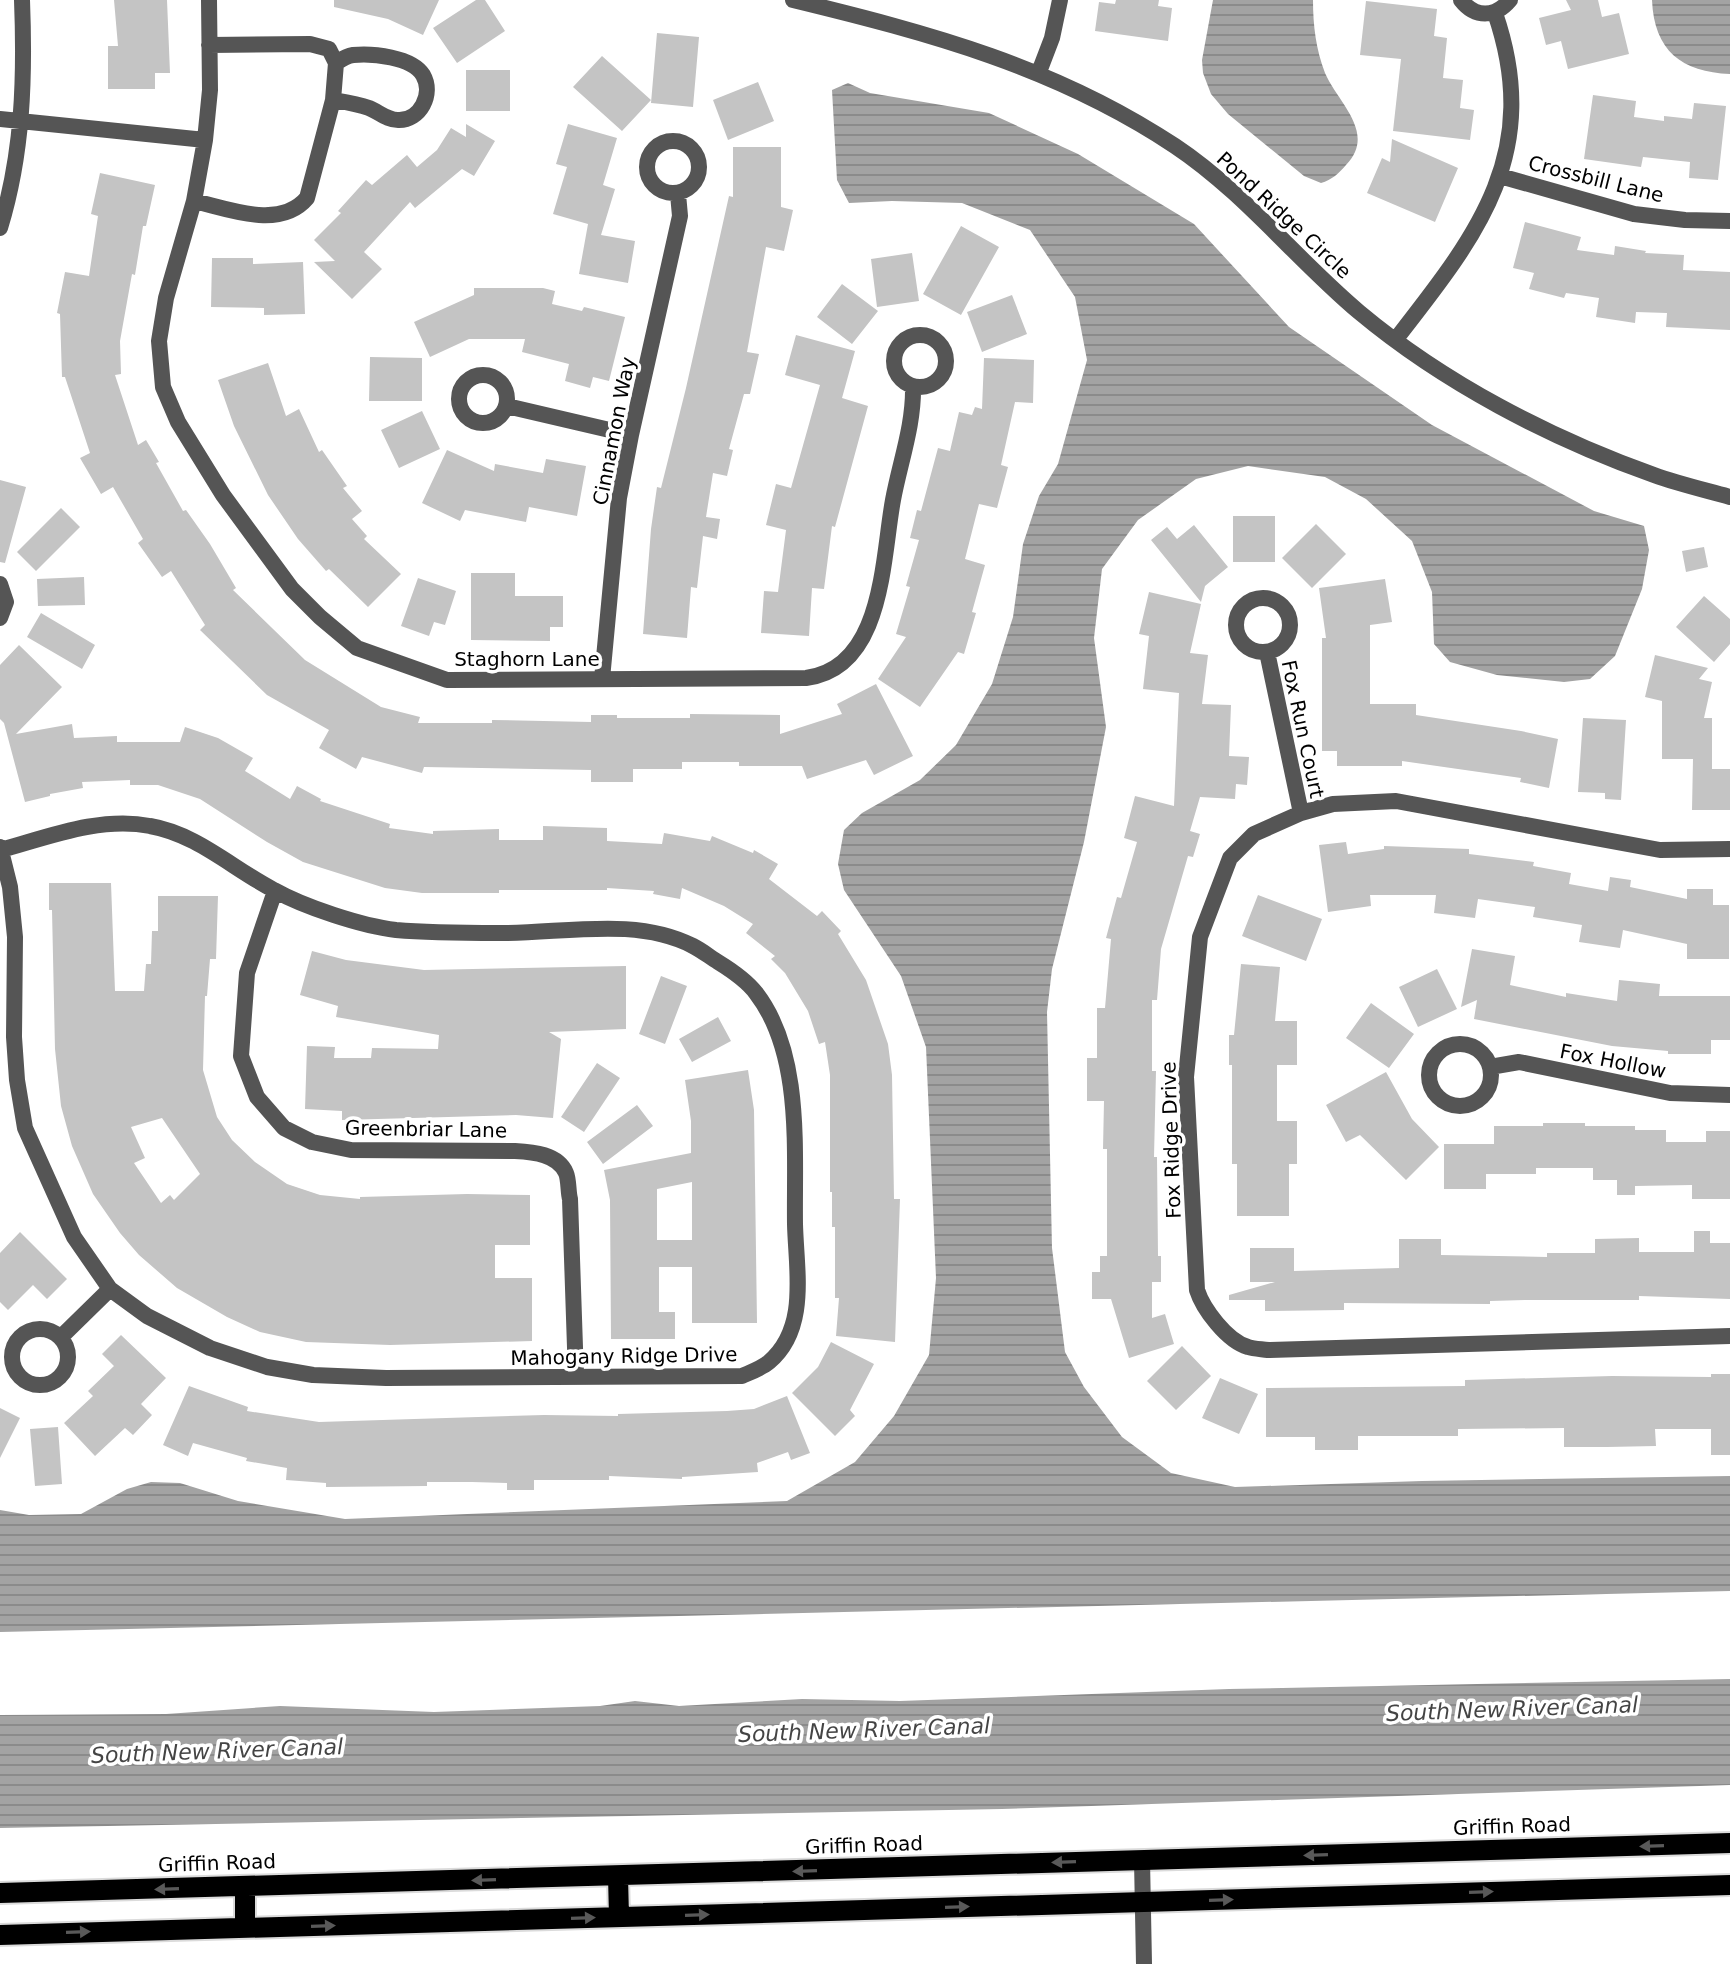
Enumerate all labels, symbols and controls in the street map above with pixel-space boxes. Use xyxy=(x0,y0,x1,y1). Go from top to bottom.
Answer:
street label: Pond Ridge Circle xyxy=(1212,147,1356,283)
street label: Crossbill Lane xyxy=(1526,151,1666,207)
street label: Cinnamon Way xyxy=(588,355,640,507)
street label: Staghorn Lane xyxy=(454,647,600,671)
street label: Fox Run Court xyxy=(1277,658,1329,800)
street label: Fox Hollow xyxy=(1558,1039,1668,1083)
street label: Fox Ridge Drive xyxy=(1156,1061,1186,1219)
street label: Greenbriar Lane xyxy=(345,1116,507,1142)
street label: Mahogany Ridge Drive xyxy=(510,1342,738,1370)
water label: South New River Canal xyxy=(1385,1692,1639,1726)
water label: South New River Canal xyxy=(737,1713,991,1747)
water label: South New River Canal xyxy=(90,1734,344,1768)
street label: Griffin Road xyxy=(1453,1812,1571,1840)
street label: Griffin Road xyxy=(805,1831,923,1859)
one-way arrow xyxy=(1639,1839,1664,1852)
street label: Griffin Road xyxy=(158,1849,276,1877)
one-way arrow xyxy=(1303,1849,1328,1861)
one-way arrow xyxy=(1051,1856,1076,1869)
one-way arrow xyxy=(792,1864,817,1877)
one-way arrow xyxy=(471,1874,496,1886)
one-way arrow xyxy=(154,1882,179,1895)
one-way arrow xyxy=(1469,1886,1494,1899)
one-way arrow xyxy=(1209,1893,1234,1906)
one-way arrow xyxy=(945,1901,970,1914)
one-way arrow xyxy=(685,1908,710,1921)
one-way arrow xyxy=(571,1912,596,1924)
one-way arrow xyxy=(311,1919,336,1932)
one-way arrow xyxy=(66,1926,91,1939)

